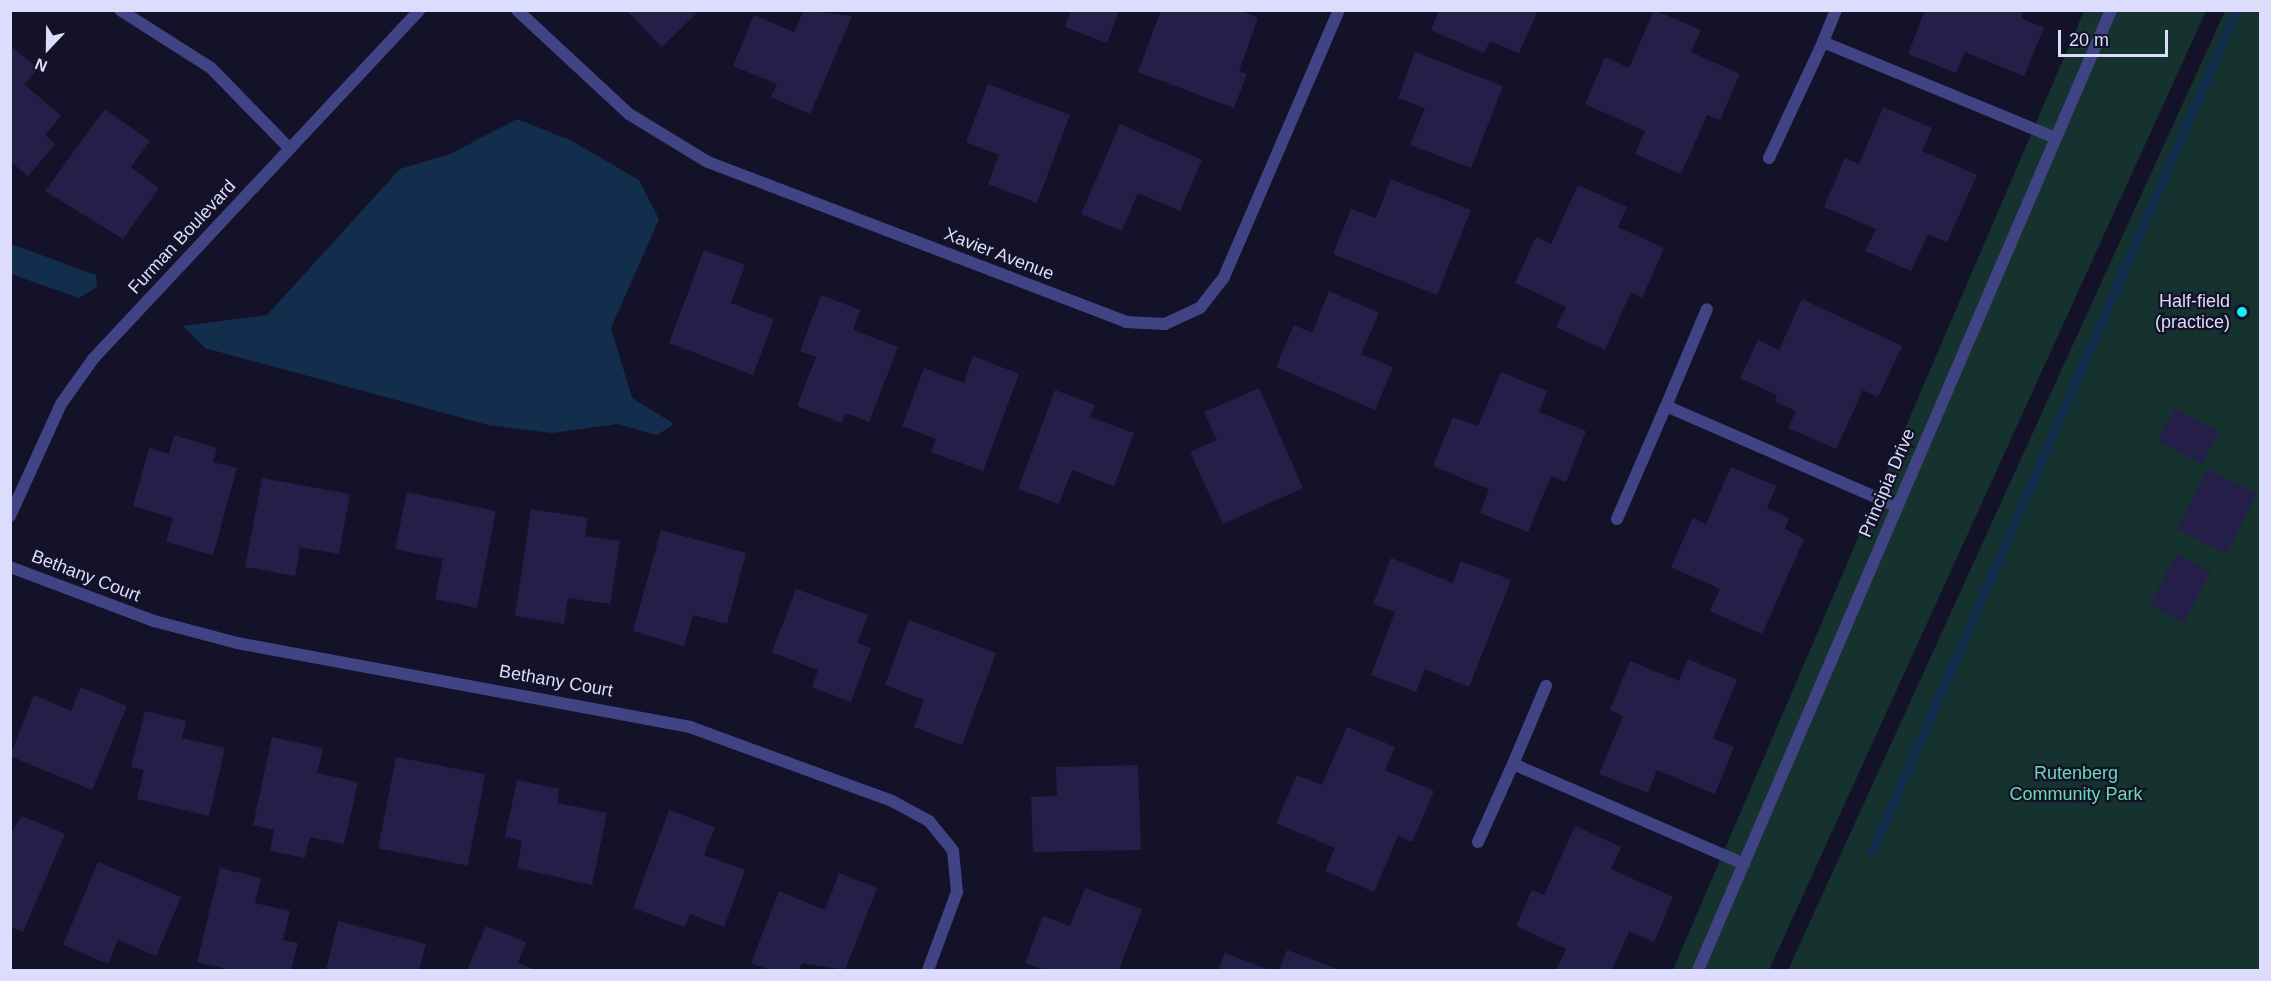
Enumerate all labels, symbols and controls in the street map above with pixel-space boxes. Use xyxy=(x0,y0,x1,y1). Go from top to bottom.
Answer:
north arrow xyxy=(18,18,78,78)
scale bar xyxy=(2061,18,2170,56)
text: 20 m xyxy=(2069,30,2109,50)
text: N xyxy=(33,55,50,75)
street label: Furman Boulevard xyxy=(124,175,240,299)
street label: Xavier Avenue xyxy=(941,223,1057,285)
place label: Half-field (practice) xyxy=(2155,291,2230,334)
marker: Half-field (practice) xyxy=(2235,305,2249,319)
street label: Principia Drive xyxy=(1854,425,1920,541)
street label: Bethany Court xyxy=(28,545,144,607)
street label: Bethany Court xyxy=(497,660,615,702)
park label: Rutenberg Community Park xyxy=(2009,763,2143,806)

